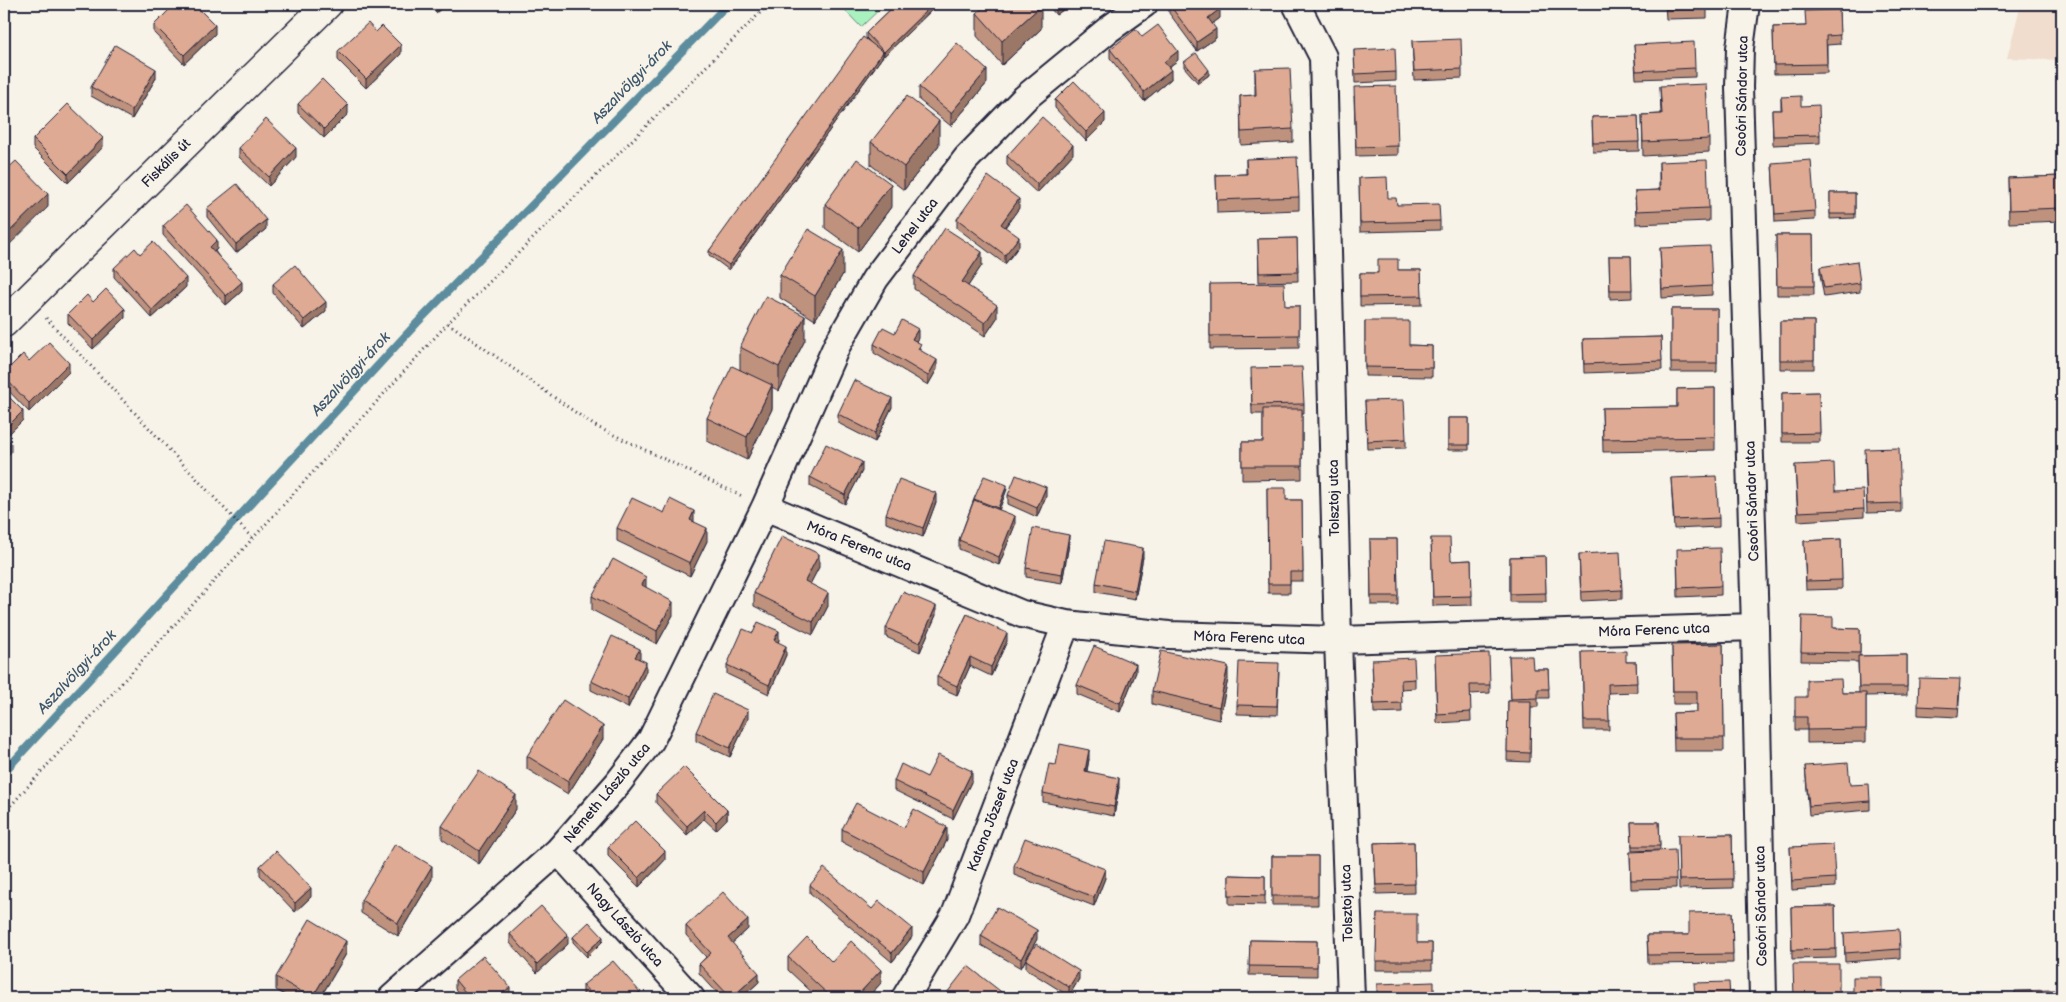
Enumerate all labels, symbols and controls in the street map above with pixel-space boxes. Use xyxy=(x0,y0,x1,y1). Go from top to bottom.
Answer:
street label: Csoóri Sándor utca xyxy=(1732,35,1752,157)
water label: Aszalvölgyi-árok xyxy=(587,36,677,128)
street label: Fiskális út xyxy=(138,135,194,191)
street label: Lehel utca xyxy=(888,195,942,257)
water label: Aszalvölgyi-árok xyxy=(307,328,395,421)
street label: Csoóri Sándor utca xyxy=(1741,440,1763,562)
street label: Tolsztoj utca xyxy=(1325,459,1343,537)
street label: Móra Ferenc utca xyxy=(804,517,914,575)
street label: Móra Ferenc utca xyxy=(1598,620,1710,640)
water label: Aszalvölgyi-árok xyxy=(33,626,121,719)
street label: Móra Ferenc utca xyxy=(1193,628,1305,648)
street label: Németh László utca xyxy=(560,739,654,847)
street label: Katona József utca xyxy=(964,756,1022,874)
street label: Csoóri Sándor utca xyxy=(1751,845,1771,967)
street label: Tolsztoj utca xyxy=(1337,864,1357,942)
street label: Nagy László utca xyxy=(583,880,667,970)

